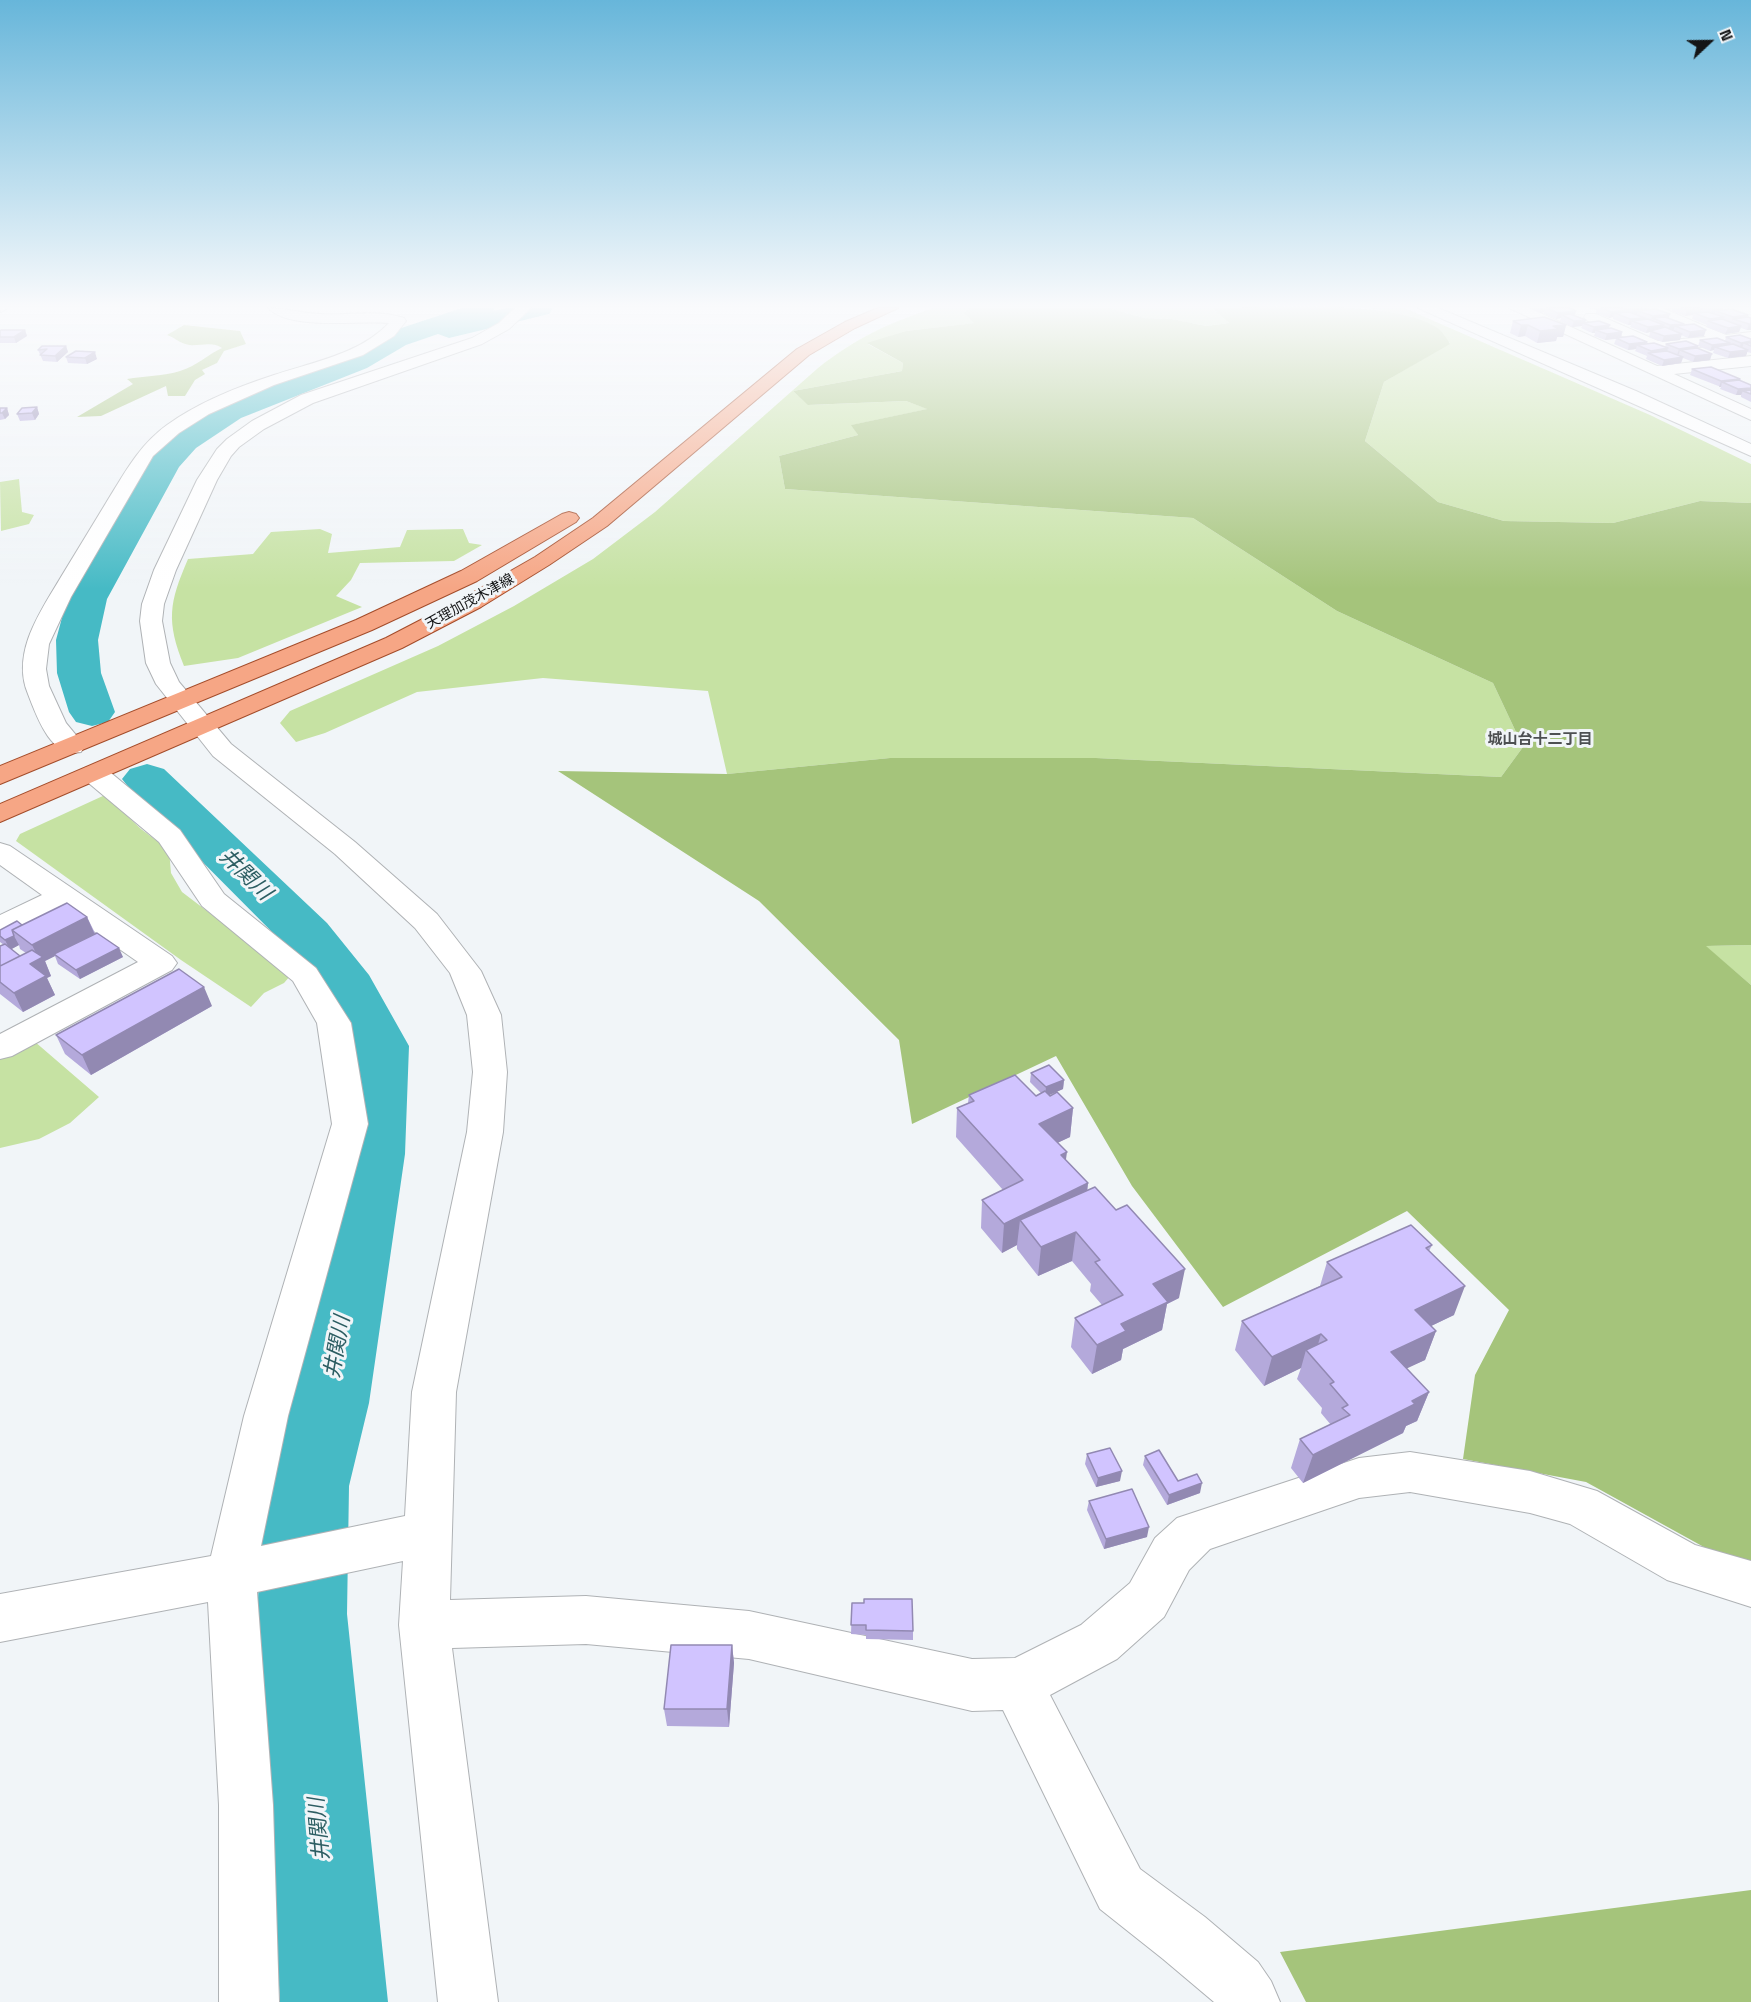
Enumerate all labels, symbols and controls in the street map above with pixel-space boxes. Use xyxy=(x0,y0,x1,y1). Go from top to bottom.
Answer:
north arrow xyxy=(1679,12,1739,72)
text: N xyxy=(1714,26,1738,44)
street label: 天理加茂木津線 xyxy=(423,571,517,633)
district label: 城山台十二丁目 xyxy=(1488,731,1592,749)
water label: 井関川 xyxy=(214,844,276,906)
water label: 井関川 xyxy=(320,1314,356,1380)
water label: 井関川 xyxy=(305,1797,335,1861)

